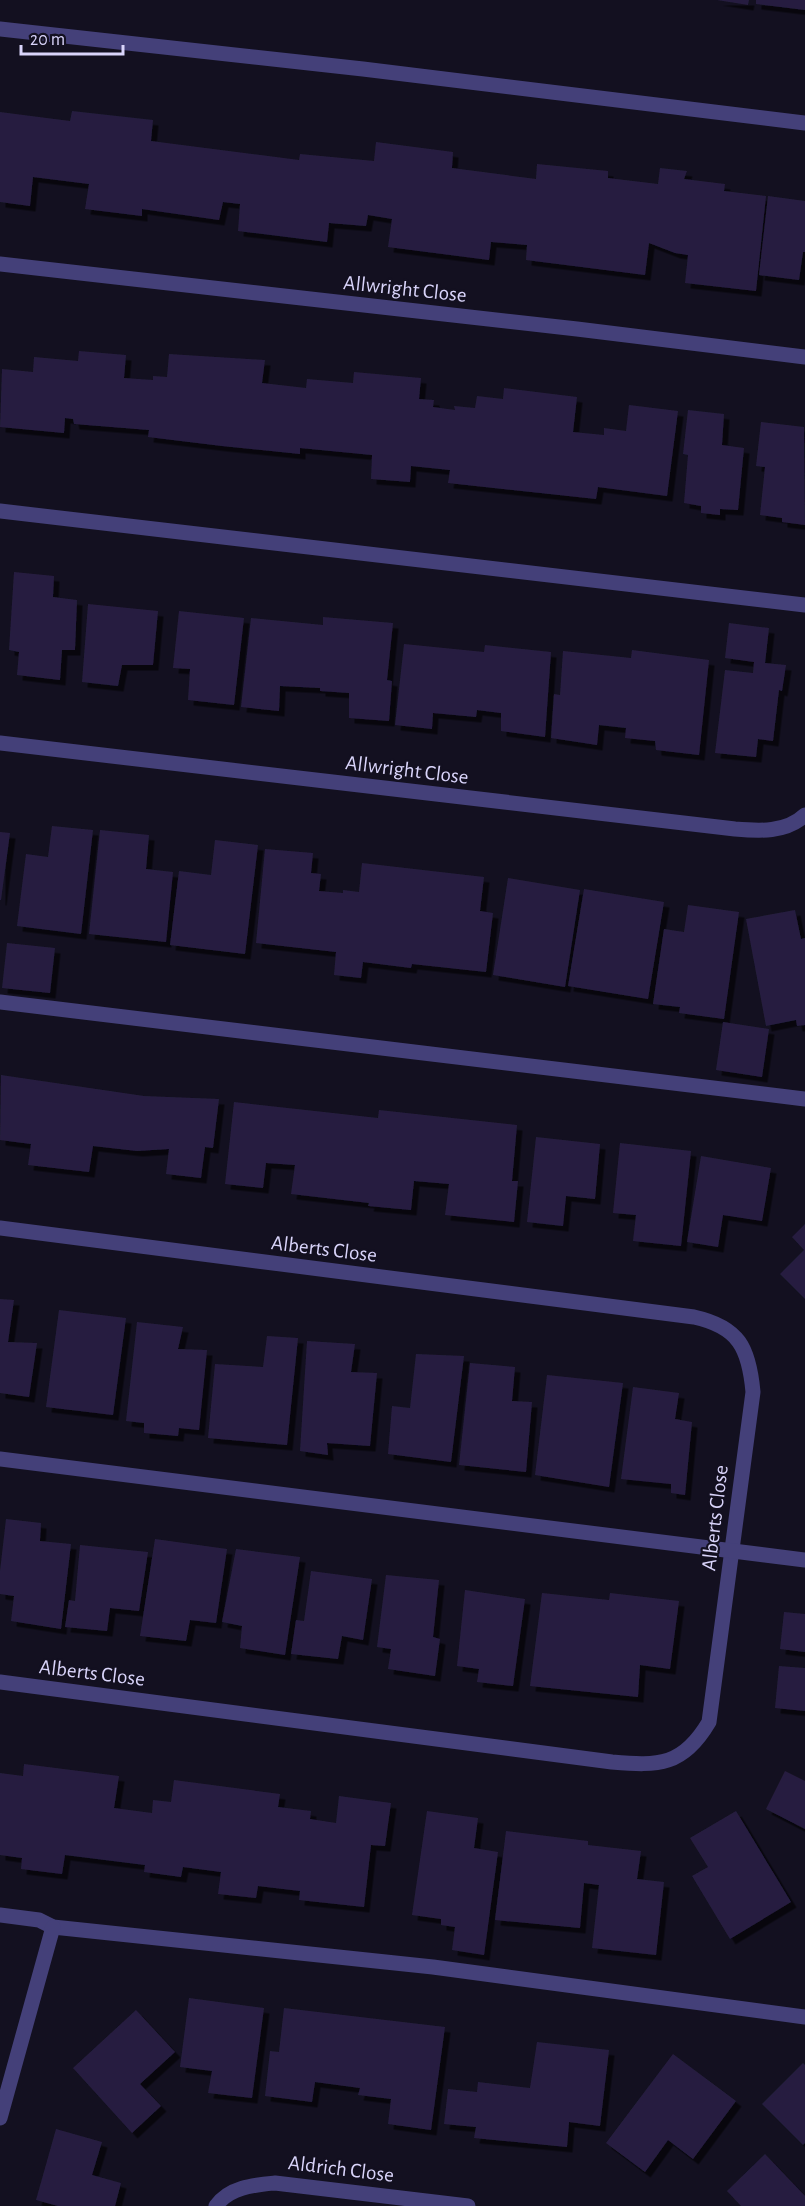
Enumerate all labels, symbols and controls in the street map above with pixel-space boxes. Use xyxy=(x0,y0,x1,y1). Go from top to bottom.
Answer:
scale bar xyxy=(21,18,123,56)
text: 20 m xyxy=(30,31,65,49)
street label: Allwright Close xyxy=(342,272,468,306)
street label: Allwright Close xyxy=(344,752,470,788)
street label: Alberts Close xyxy=(270,1232,378,1266)
street label: Alberts Close xyxy=(698,1464,732,1572)
street label: Alberts Close xyxy=(38,1656,146,1690)
street label: Aldrich Close xyxy=(287,2152,395,2186)

